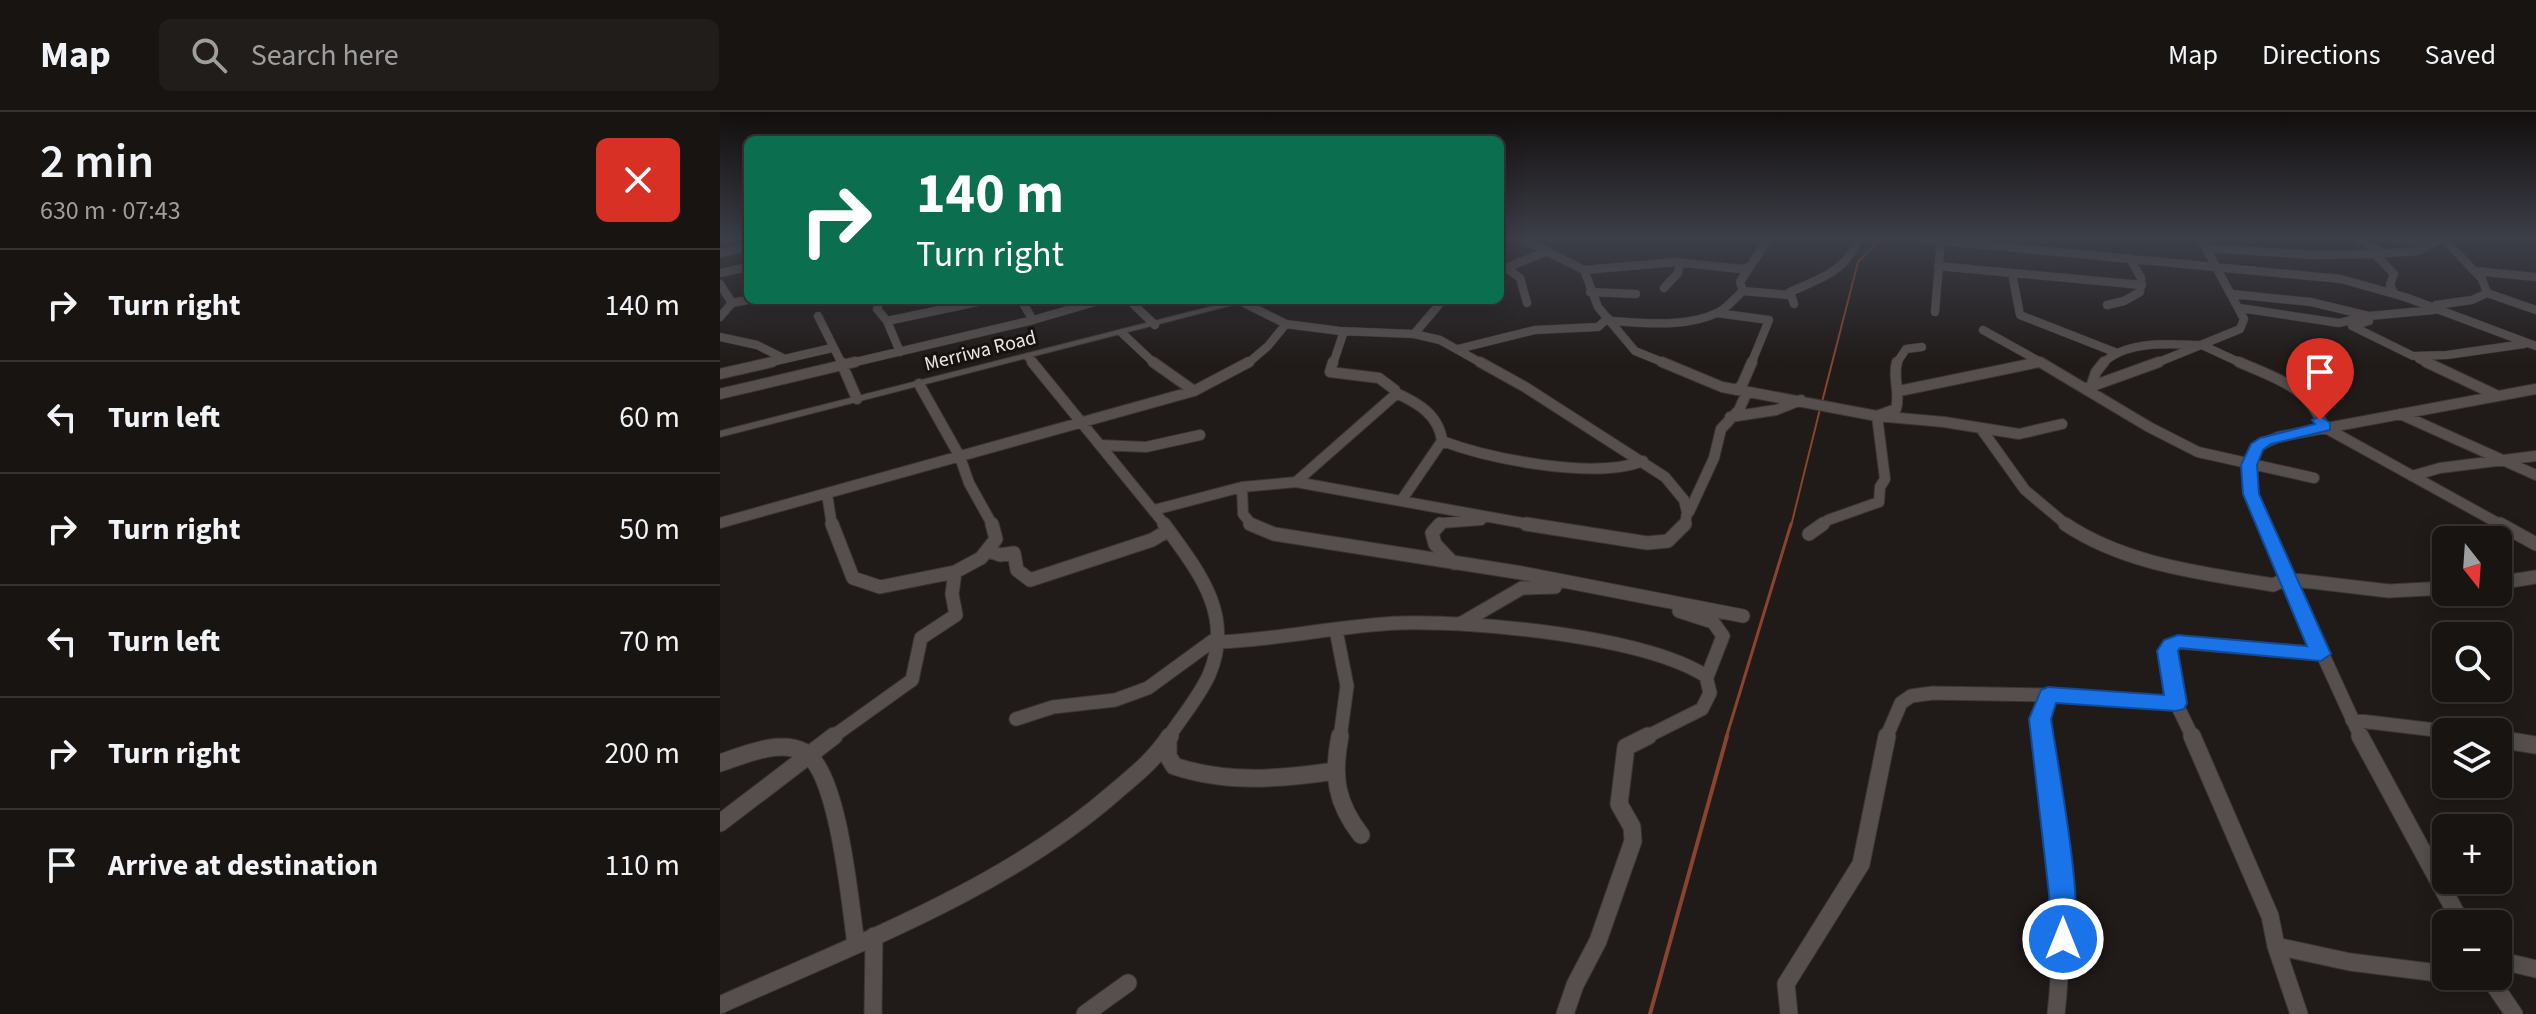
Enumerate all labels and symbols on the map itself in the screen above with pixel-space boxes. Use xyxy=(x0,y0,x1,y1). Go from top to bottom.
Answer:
street label: Merriwa Road xyxy=(921,324,1039,378)
pin xyxy=(2286,338,2354,420)
north arrow xyxy=(2432,526,2512,606)
position arrow xyxy=(2021,897,2105,981)

